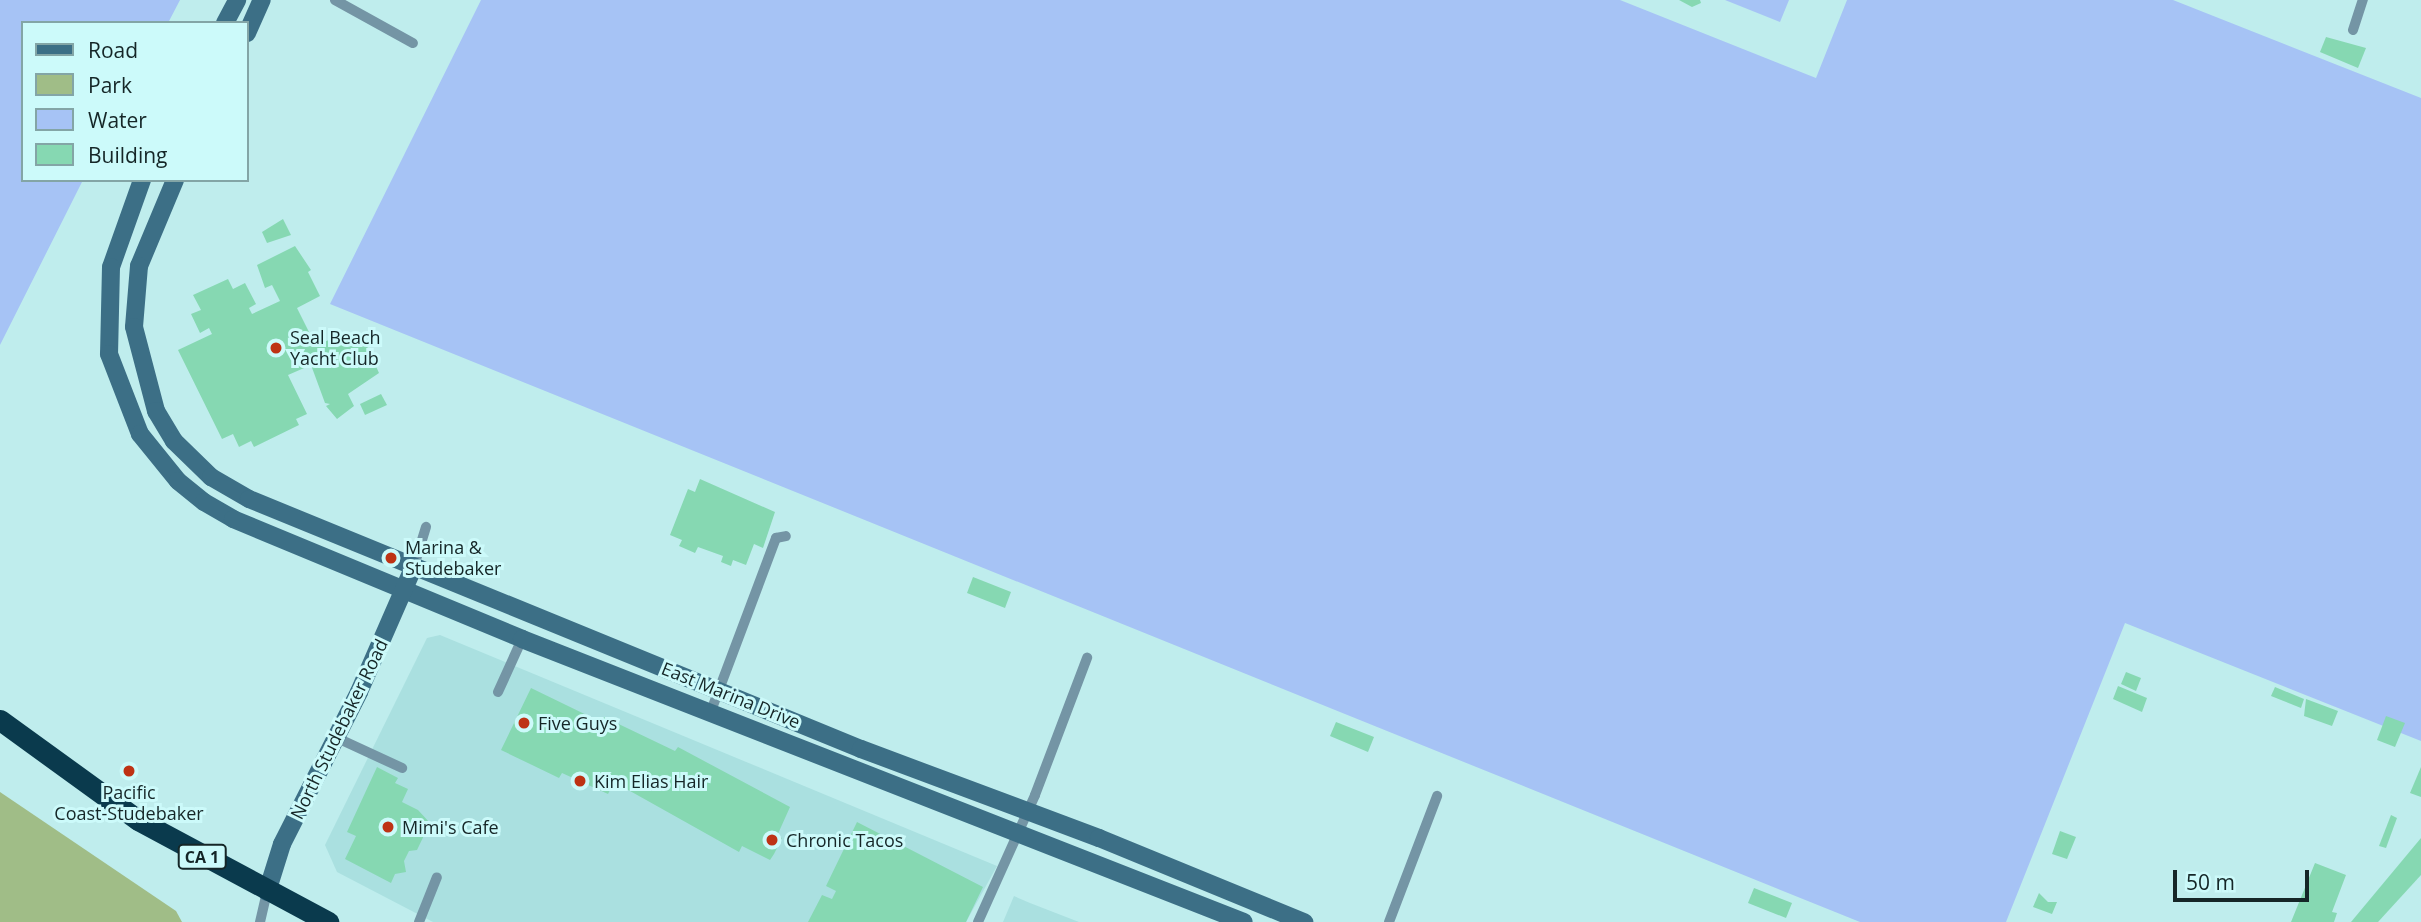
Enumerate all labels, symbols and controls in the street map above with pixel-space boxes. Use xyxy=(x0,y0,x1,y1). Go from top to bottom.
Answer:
legend xyxy=(21,21,248,182)
text: Road xyxy=(88,36,138,64)
text: Park xyxy=(88,71,132,99)
text: Water xyxy=(88,106,147,134)
text: Building xyxy=(88,141,167,169)
place label: Seal Beach Yacht Club xyxy=(290,327,381,370)
marker: Seal Beach Yacht Club xyxy=(268,340,284,356)
place label: Marina & Studebaker xyxy=(405,537,501,580)
marker: Marina & Studebaker xyxy=(383,550,399,566)
street label: North Studebaker Road xyxy=(286,635,392,823)
street label: East Marina Drive xyxy=(659,657,803,733)
place label: Five Guys xyxy=(538,712,617,734)
marker: Five Guys xyxy=(516,715,532,731)
marker: Pacific Coast-Studebaker xyxy=(121,763,137,779)
place label: Kim Elias Hair xyxy=(594,770,708,792)
marker: Kim Elias Hair xyxy=(572,773,588,789)
place label: Pacific Coast-Studebaker xyxy=(54,782,204,824)
place label: Mimi's Cafe xyxy=(402,816,499,838)
marker: Mimi's Cafe xyxy=(380,819,396,835)
place label: Chronic Tacos xyxy=(786,829,903,851)
marker: Chronic Tacos xyxy=(764,832,780,848)
road number: CA 1 xyxy=(178,844,227,870)
scale bar xyxy=(2176,856,2312,900)
text: 50 m xyxy=(2186,868,2235,896)

